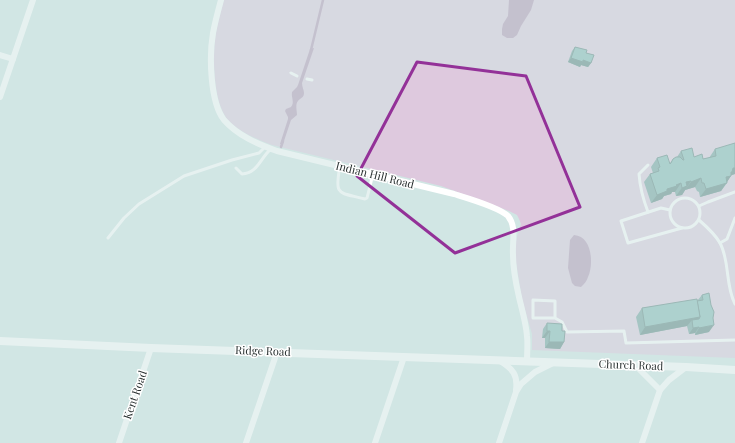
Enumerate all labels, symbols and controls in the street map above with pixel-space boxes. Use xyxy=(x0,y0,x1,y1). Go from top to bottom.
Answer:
street label: Indian Hill Road xyxy=(334,158,416,192)
street label: Ridge Road xyxy=(235,342,292,359)
street label: Church Road xyxy=(598,356,664,373)
street label: Kent Road xyxy=(119,368,150,421)

